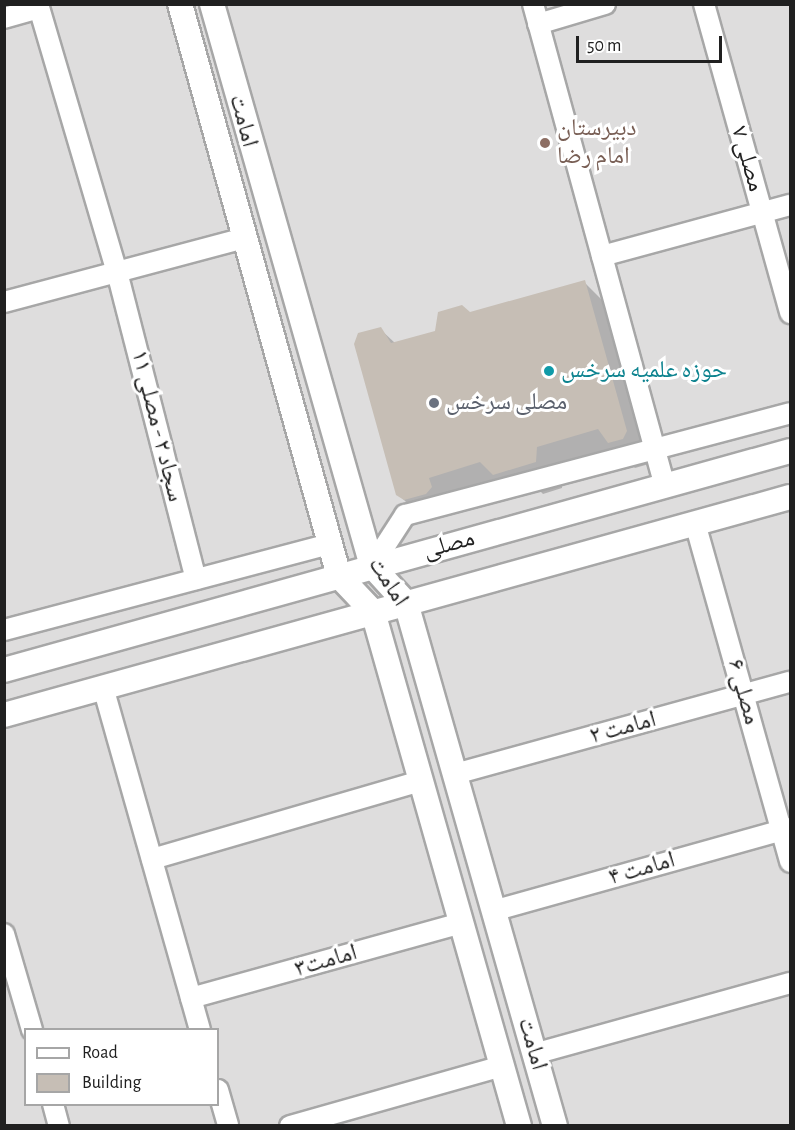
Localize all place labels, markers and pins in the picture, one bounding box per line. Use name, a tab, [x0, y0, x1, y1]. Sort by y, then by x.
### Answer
place label: دبیرستان امام رضا	[557, 115, 636, 171]
marker: دبیرستان امام رضا	[538, 136, 552, 150]
place label: حوزه علمیه سرخس	[561, 357, 727, 385]
marker: حوزه علمیه سرخس	[542, 364, 556, 378]
place label: مصلی سرخس	[446, 389, 567, 417]
marker: مصلی سرخس	[427, 396, 441, 410]

